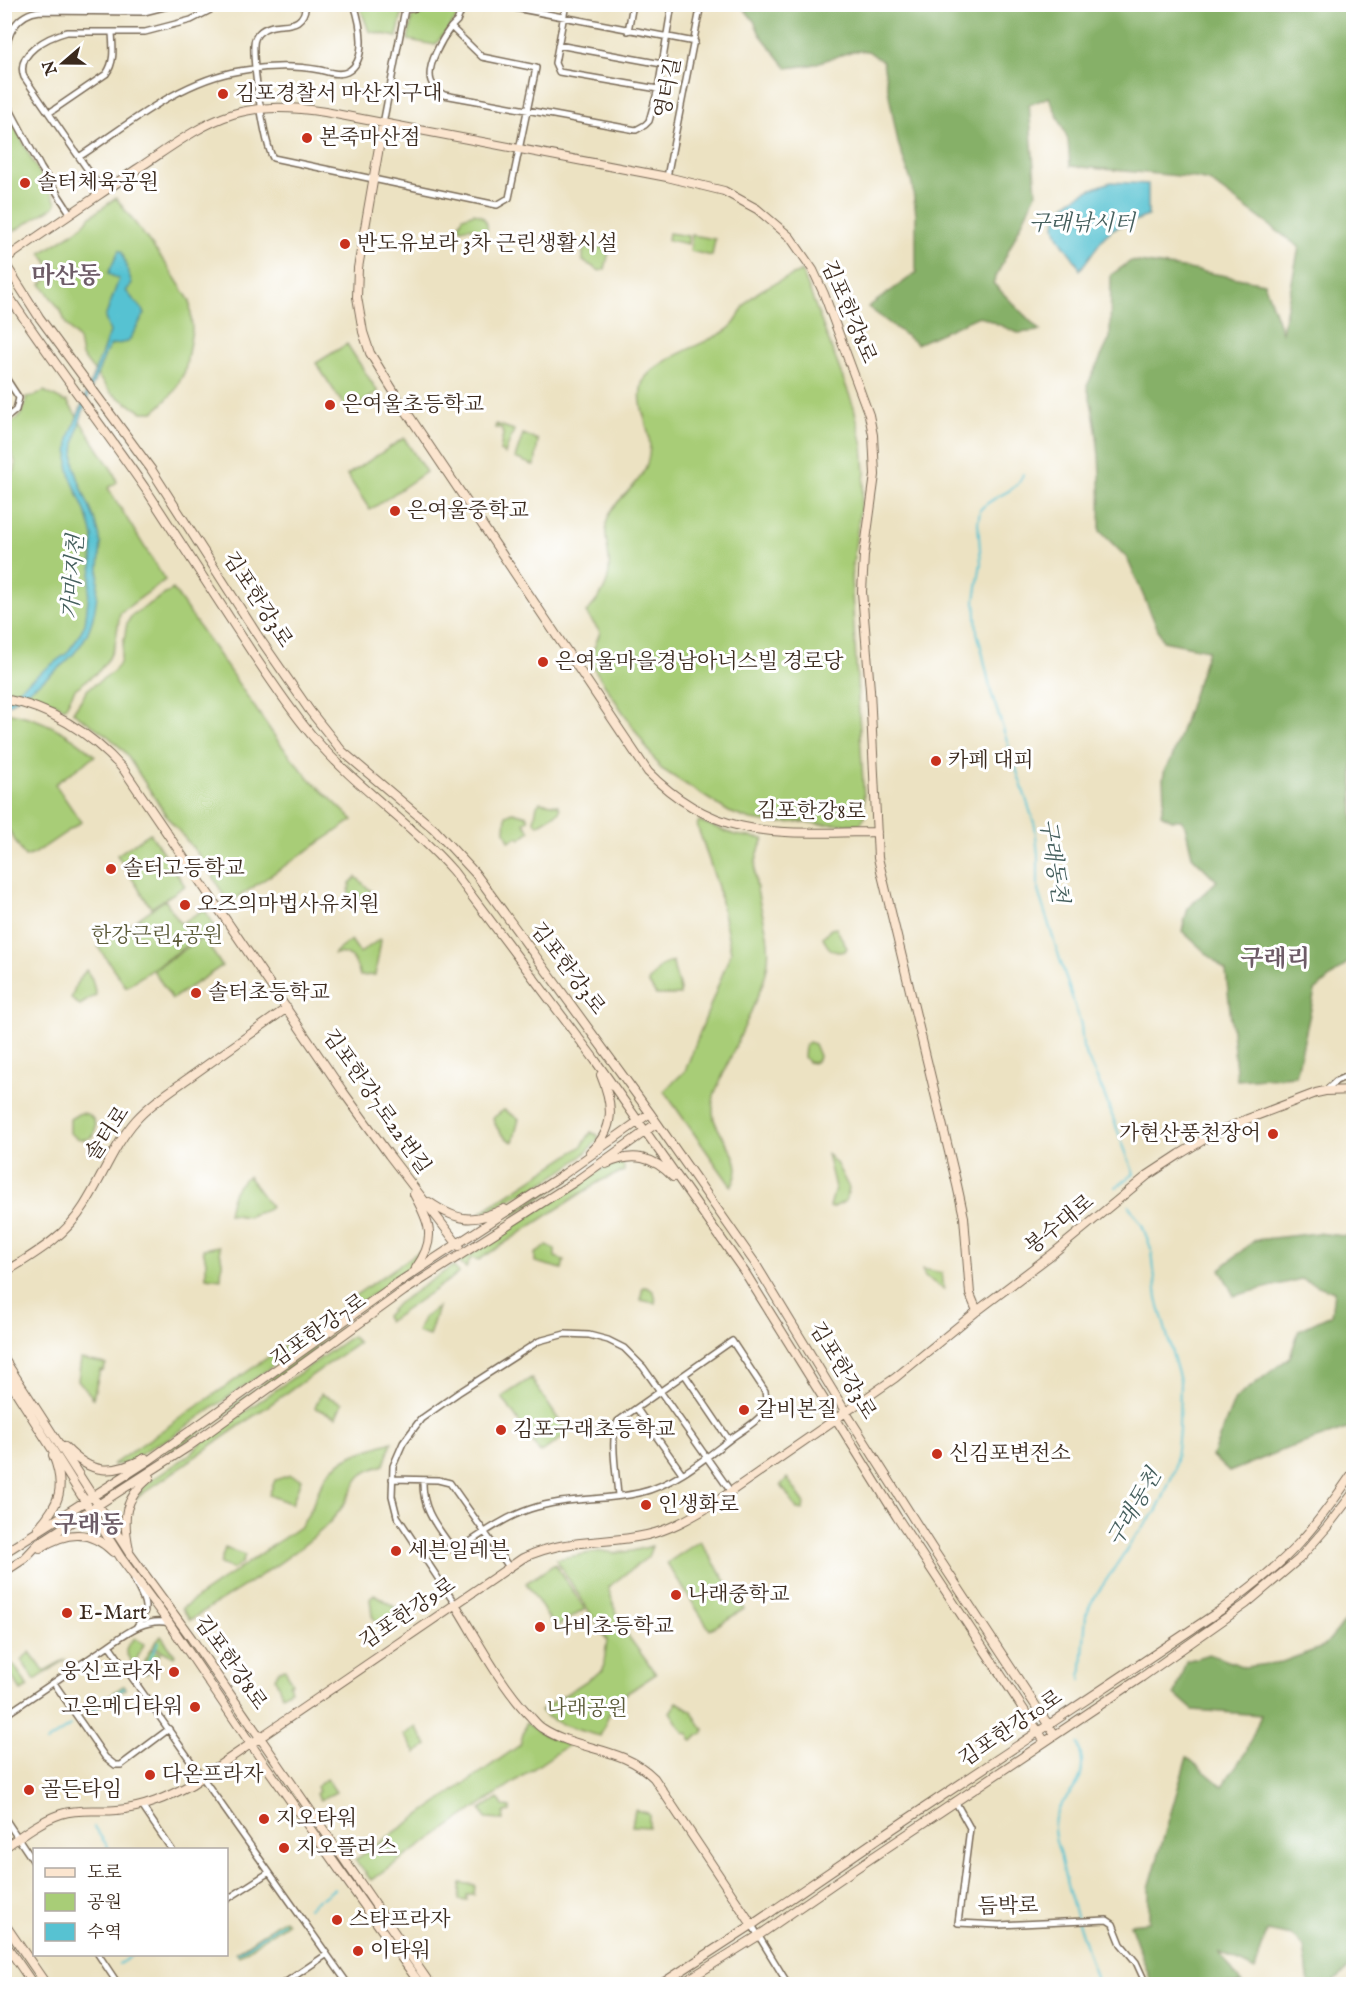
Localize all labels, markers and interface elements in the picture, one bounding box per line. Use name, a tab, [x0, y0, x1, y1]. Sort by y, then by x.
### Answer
north arrow	[33, 33, 93, 93]
street label: 영터길	[650, 56, 688, 120]
text: N	[39, 57, 63, 78]
place label: 김포경찰서 마산지구대	[235, 81, 442, 108]
marker: 김포경찰서 마산지구대	[216, 87, 230, 101]
place label: 본죽마산점	[319, 125, 420, 152]
marker: 본죽마산점	[300, 131, 314, 145]
place label: 솔터체육공원	[37, 170, 159, 197]
marker: 솔터체육공원	[18, 176, 32, 190]
water label: 구래낚시터	[1029, 210, 1137, 238]
place label: 반도유보라 3차 근린생활시설	[357, 231, 617, 258]
marker: 반도유보라 3차 근린생활시설	[338, 237, 352, 251]
street label: 김포한강8로	[814, 256, 882, 368]
district label: 마산동	[31, 261, 101, 292]
place label: 은여울초등학교	[342, 392, 484, 419]
marker: 은여울초등학교	[323, 398, 337, 412]
place label: 은여울중학교	[407, 498, 529, 525]
marker: 은여울중학교	[388, 504, 402, 518]
water label: 가마지천	[57, 532, 91, 620]
street label: 김포한강3로	[216, 547, 298, 653]
place label: 은여울마을경남아너스빌 경로당	[555, 649, 844, 676]
marker: 은여울마을경남아너스빌 경로당	[536, 655, 550, 669]
place label: 카페 대피	[948, 748, 1034, 775]
marker: 카페 대피	[929, 754, 943, 768]
street label: 김포한강8로	[756, 798, 866, 826]
water label: 구래동천	[1033, 817, 1074, 907]
place label: 솔터고등학교	[123, 856, 245, 883]
marker: 솔터고등학교	[104, 862, 118, 876]
place label: 오즈의마법사유치원	[197, 892, 380, 919]
marker: 오즈의마법사유치원	[178, 898, 192, 912]
street label: 김포한강3로	[523, 917, 611, 1021]
park label: 한강근린4공원	[91, 923, 223, 950]
district label: 구래리	[1240, 944, 1310, 975]
place label: 솔터초등학교	[208, 980, 330, 1007]
marker: 솔터초등학교	[189, 986, 203, 1000]
street label: 김포한강7로22번길	[316, 1024, 436, 1180]
street label: 솔터로	[80, 1101, 136, 1167]
place label: 가현산풍천장어	[1119, 1121, 1261, 1148]
marker: 가현산풍천장어	[1266, 1127, 1280, 1141]
street label: 봉수대로	[1020, 1189, 1100, 1261]
street label: 김포한강7로	[266, 1288, 372, 1374]
street label: 김포한강3로	[802, 1317, 882, 1425]
place label: 갈비본질	[756, 1397, 837, 1424]
marker: 갈비본질	[737, 1403, 751, 1417]
place label: 김포구래초등학교	[513, 1417, 675, 1444]
marker: 김포구래초등학교	[494, 1423, 508, 1437]
place label: 신김포변전소	[949, 1441, 1071, 1468]
marker: 신김포변전소	[930, 1447, 944, 1461]
water label: 구래동천	[1102, 1463, 1169, 1552]
place label: 인생화로	[658, 1492, 739, 1519]
marker: 인생화로	[639, 1498, 653, 1512]
district label: 구래동	[54, 1510, 124, 1541]
place label: 세븐일레븐	[408, 1538, 509, 1565]
marker: 세븐일레븐	[389, 1544, 403, 1558]
street label: 김포한강9로	[355, 1572, 461, 1656]
place label: 나래중학교	[688, 1582, 789, 1609]
marker: 나래중학교	[669, 1588, 683, 1602]
place label: E-Mart	[79, 1600, 147, 1627]
marker: E-Mart	[60, 1606, 74, 1620]
street label: 김포한강8로	[187, 1610, 273, 1716]
place label: 나비초등학교	[552, 1614, 674, 1641]
marker: 나비초등학교	[533, 1620, 547, 1634]
place label: 웅신프라자	[61, 1659, 163, 1686]
marker: 웅신프라자	[167, 1665, 181, 1679]
street label: 김포한강10로	[954, 1684, 1068, 1774]
place label: 고은메디타워	[61, 1694, 183, 1721]
park label: 나래공원	[546, 1696, 628, 1723]
marker: 고은메디타워	[188, 1700, 202, 1714]
place label: 다온프라자	[162, 1762, 264, 1789]
marker: 다온프라자	[143, 1768, 157, 1782]
place label: 골든타임	[41, 1777, 122, 1804]
marker: 골든타임	[22, 1783, 36, 1797]
place label: 지오타워	[276, 1806, 357, 1833]
marker: 지오타워	[257, 1812, 271, 1826]
place label: 지오플러스	[296, 1835, 397, 1862]
marker: 지오플러스	[277, 1841, 291, 1855]
legend	[33, 1848, 228, 1956]
text: 도로	[87, 1862, 122, 1885]
text: 공원	[87, 1892, 122, 1915]
street label: 듬박로	[977, 1893, 1039, 1921]
place label: 스타프라자	[349, 1907, 451, 1934]
marker: 스타프라자	[330, 1913, 344, 1927]
text: 수역	[87, 1922, 122, 1945]
place label: 이타워	[370, 1938, 431, 1965]
marker: 이타워	[351, 1944, 365, 1958]

